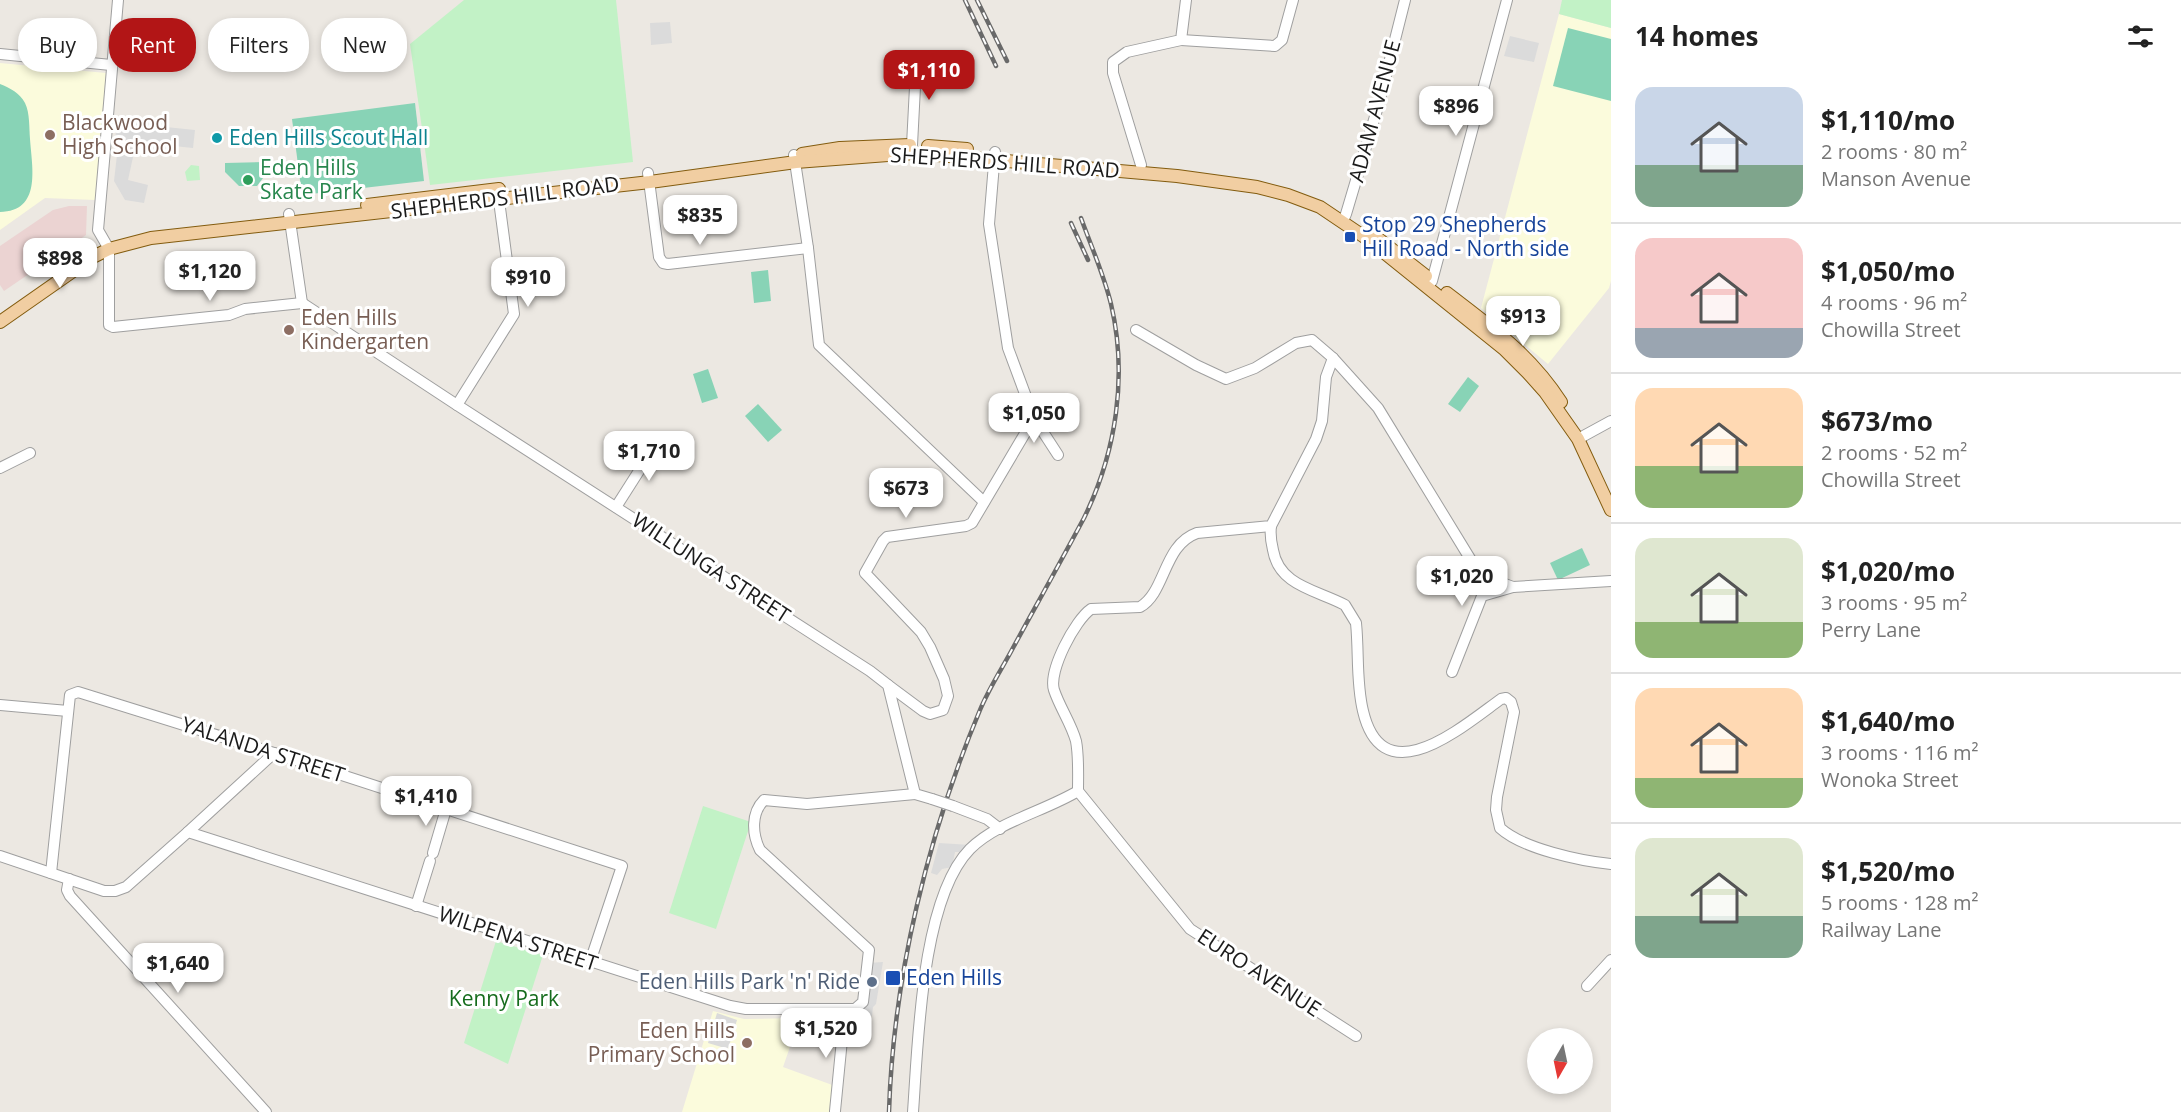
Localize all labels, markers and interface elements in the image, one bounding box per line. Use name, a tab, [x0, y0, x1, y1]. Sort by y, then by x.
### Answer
chip: Buy	[18, 18, 97, 72]
chip: Rent	[109, 18, 196, 72]
chip: Filters	[208, 18, 309, 72]
chip: New	[321, 18, 407, 72]
text: 14 homes	[1635, 18, 1759, 54]
icon: filters	[2124, 20, 2157, 53]
street label: ADAM AVENUE	[1342, 36, 1407, 185]
pin: $1,110	[880, 50, 978, 101]
text: $1,110	[898, 56, 960, 83]
pin: $896	[1420, 86, 1492, 137]
text: $896	[1433, 92, 1479, 119]
text: $1,110/mo	[1821, 102, 1955, 138]
place label: Blackwood High School	[62, 108, 178, 160]
icon: home	[1683, 111, 1755, 183]
place label: Eden Hills Scout Hall	[229, 123, 428, 151]
marker: Blackwood High School	[43, 128, 57, 142]
marker: Eden Hills Scout Hall	[210, 131, 224, 145]
text: 2 rooms · 80 m²	[1821, 138, 1967, 165]
street label: SHEPHERDS HILL ROAD	[889, 140, 1121, 184]
place label: Eden Hills Skate Park	[260, 153, 363, 205]
text: Manson Avenue	[1821, 165, 1971, 192]
street label: SHEPHERDS HILL ROAD	[389, 169, 621, 225]
marker: Eden Hills Skate Park	[241, 173, 255, 187]
pin: $835	[664, 195, 736, 246]
text: $835	[677, 201, 723, 228]
place label: Stop 29 Shepherds Hill Road - North side	[1362, 210, 1569, 262]
marker: Stop 29 Shepherds Hill Road - North side	[1343, 230, 1357, 244]
pin: $898	[24, 238, 96, 289]
text: $898	[37, 244, 83, 271]
pin: $1,120	[161, 251, 259, 302]
text: $1,050/mo	[1821, 253, 1955, 289]
text: $1,120	[179, 257, 241, 284]
pin: $910	[492, 257, 564, 308]
icon: home	[1683, 262, 1755, 334]
text: $910	[505, 263, 551, 290]
text: 4 rooms · 96 m²	[1821, 289, 1967, 316]
pin: $913	[1487, 296, 1559, 347]
text: $913	[1500, 302, 1546, 329]
place label: Eden Hills Kindergarten	[301, 303, 429, 355]
text: Chowilla Street	[1821, 316, 1961, 343]
marker: Eden Hills Kindergarten	[282, 323, 296, 337]
pin: $1,050	[985, 393, 1083, 444]
text: $1,050	[1003, 399, 1065, 426]
text: $673/mo	[1821, 403, 1933, 439]
icon: home	[1683, 412, 1755, 484]
pin: $1,710	[600, 431, 698, 482]
text: $1,710	[618, 437, 680, 464]
text: 2 rooms · 52 m²	[1821, 439, 1967, 466]
text: Chowilla Street	[1821, 466, 1961, 493]
pin: $673	[870, 468, 942, 519]
text: $673	[883, 474, 929, 501]
street label: WILLUNGA STREET	[627, 506, 796, 629]
text: $1,020/mo	[1821, 553, 1955, 589]
pin: $1,020	[1413, 556, 1511, 607]
text: $1,020	[1431, 562, 1493, 589]
icon: home	[1683, 562, 1755, 634]
text: 3 rooms · 95 m²	[1821, 589, 1967, 616]
text: Perry Lane	[1821, 616, 1921, 643]
text: $1,640/mo	[1821, 703, 1955, 739]
street label: YALANDA STREET	[178, 709, 349, 789]
icon: home	[1683, 712, 1755, 784]
text: 3 rooms · 116 m²	[1821, 739, 1979, 766]
text: Wonoka Street	[1821, 766, 1958, 793]
pin: $1,410	[377, 776, 475, 827]
text: $1,410	[395, 782, 457, 809]
text: $1,520/mo	[1821, 853, 1955, 889]
icon: home	[1683, 862, 1755, 934]
text: 5 rooms · 128 m²	[1821, 889, 1979, 916]
street label: WILPENA STREET	[435, 899, 602, 977]
text: Railway Lane	[1821, 916, 1941, 943]
street label: EURO AVENUE	[1192, 922, 1327, 1023]
pin: $1,640	[129, 943, 227, 994]
text: $1,640	[147, 949, 209, 976]
place label: Eden Hills	[906, 963, 1002, 991]
place label: Eden Hills Park 'n' Ride	[639, 967, 860, 995]
marker: Eden Hills	[884, 969, 902, 987]
marker: Eden Hills Park 'n' Ride	[865, 975, 879, 989]
park label: Kenny Park	[449, 984, 559, 1012]
pin: $1,520	[777, 1008, 875, 1059]
text: $1,520	[795, 1014, 857, 1041]
place label: Eden Hills Primary School	[588, 1016, 735, 1068]
north arrow	[1527, 1028, 1593, 1094]
map controls	[1527, 1028, 1593, 1094]
marker: Eden Hills Primary School	[740, 1036, 754, 1050]

